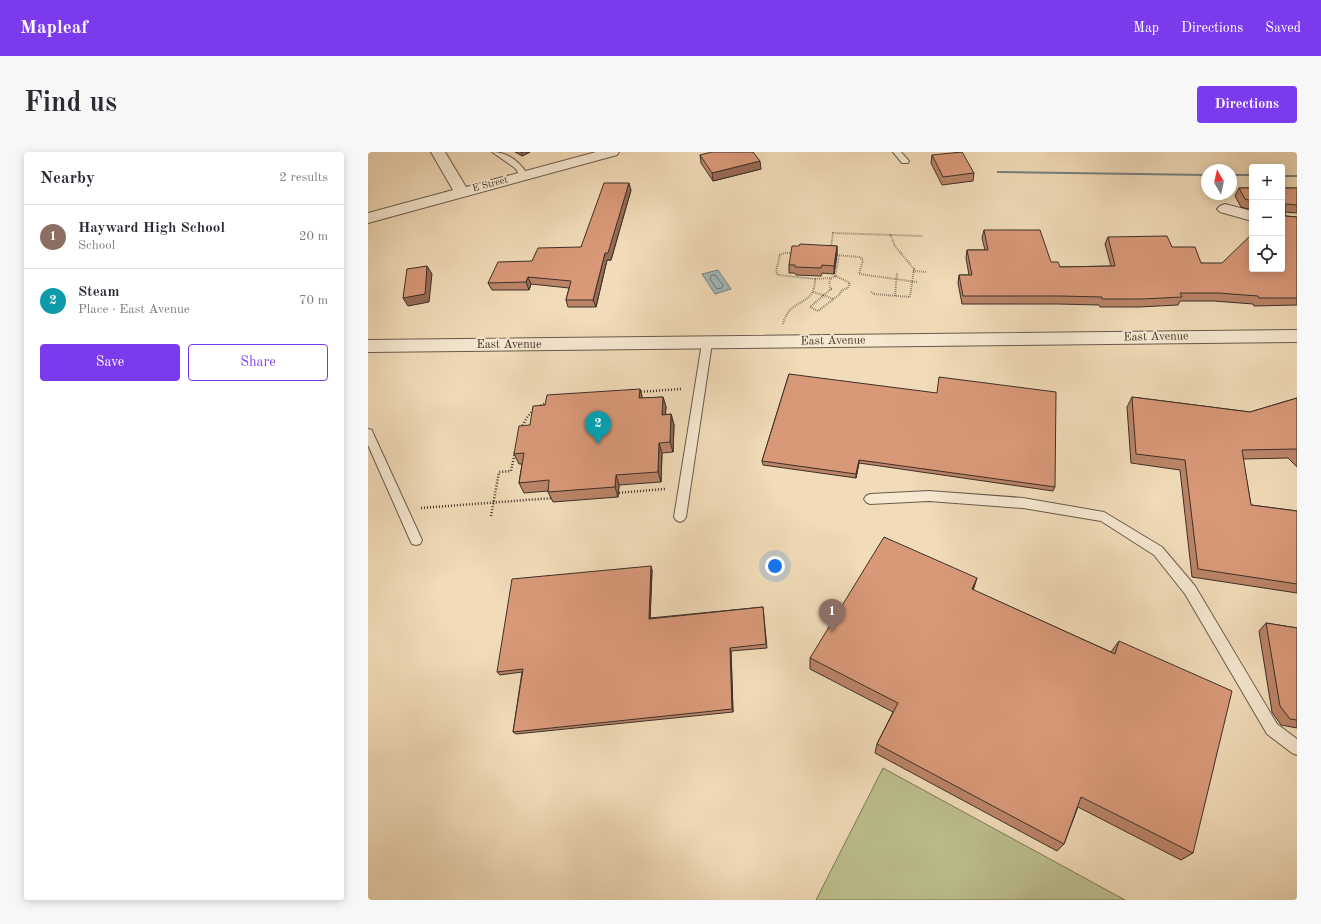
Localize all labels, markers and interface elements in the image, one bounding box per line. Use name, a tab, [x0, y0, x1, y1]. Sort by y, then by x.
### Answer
text: Mapleaf	[20, 19, 88, 38]
text: Map	[1133, 21, 1159, 35]
text: Directions	[1181, 21, 1243, 35]
text: Saved	[1265, 21, 1301, 35]
button: Directions	[1197, 86, 1297, 123]
text: Find us	[24, 90, 117, 118]
north arrow	[1201, 164, 1237, 200]
map controls	[1249, 164, 1285, 272]
button: +	[1249, 164, 1285, 200]
text: Nearby	[40, 170, 95, 187]
text: 2 results	[279, 171, 328, 184]
street label: E Street	[471, 174, 509, 194]
button: −	[1249, 200, 1285, 236]
text: Hayward High School	[78, 221, 225, 236]
text: 1	[49, 230, 57, 243]
text: 20 m	[299, 230, 328, 243]
button: locate	[1249, 236, 1285, 272]
text: School	[78, 239, 115, 252]
text: Steam	[78, 285, 119, 300]
text: 2	[49, 294, 57, 307]
text: 70 m	[299, 294, 328, 307]
text: Place · East Avenue	[78, 303, 190, 316]
street label: East Avenue	[1123, 330, 1189, 344]
street label: East Avenue	[800, 334, 866, 348]
street label: East Avenue	[476, 339, 542, 351]
button: Save	[40, 344, 180, 381]
button: Share	[188, 344, 328, 381]
pin: 2	[585, 411, 611, 444]
your location	[765, 556, 785, 576]
pin: 1	[819, 599, 845, 632]

